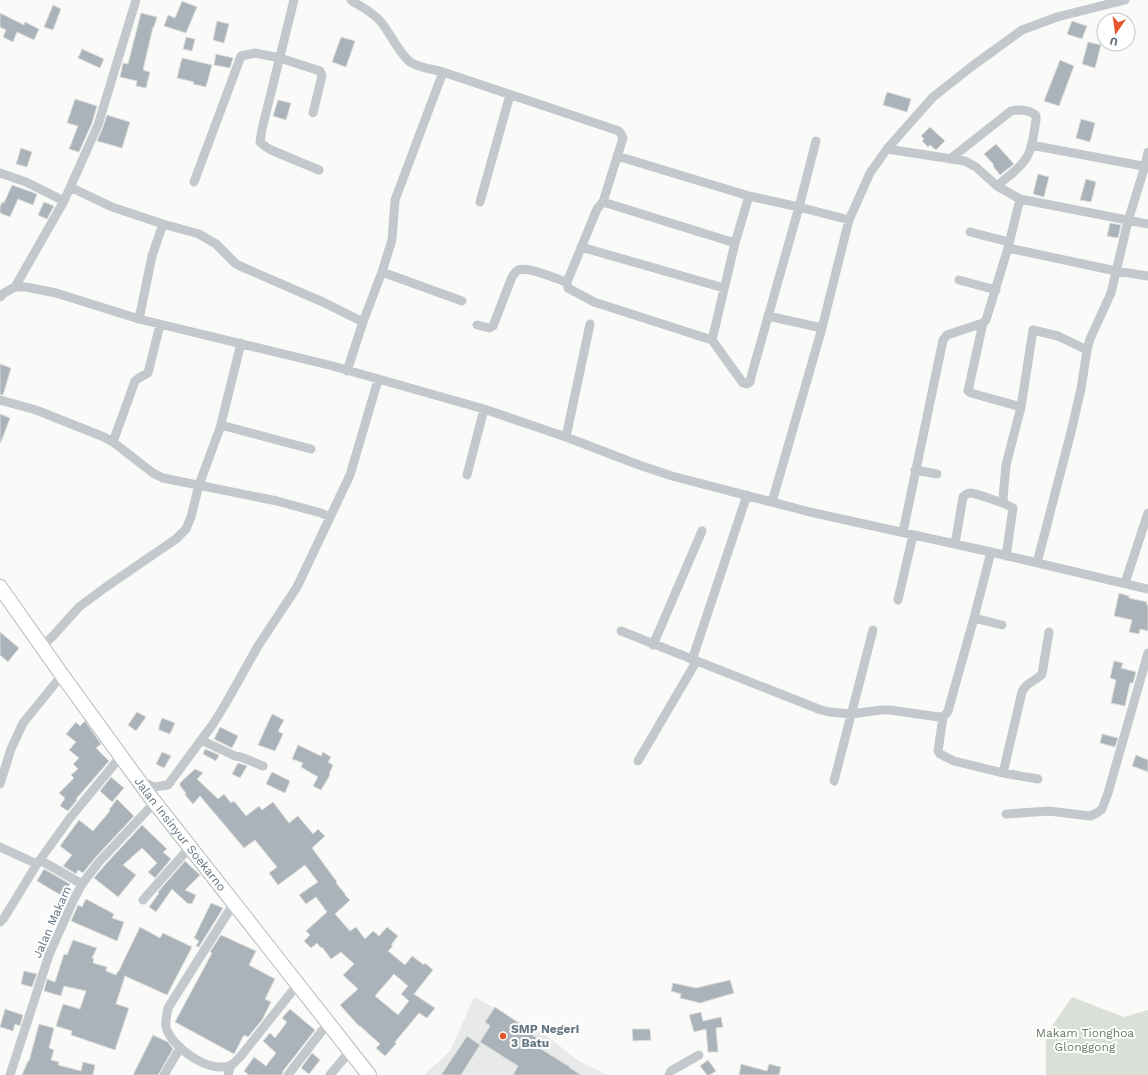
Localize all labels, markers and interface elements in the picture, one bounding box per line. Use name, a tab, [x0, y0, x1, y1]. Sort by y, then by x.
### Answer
north arrow	[1096, 12, 1136, 52]
text: U	[1108, 34, 1119, 48]
street label: Jalan Insinyur Soekarno	[132, 775, 229, 894]
street label: Jalan Makam	[30, 884, 74, 960]
place label: SMP Negeri 3 Batu	[511, 1022, 579, 1050]
park label: Makam Tionghoa Glonggong	[1036, 1026, 1134, 1054]
marker: SMP Negeri 3 Batu	[498, 1031, 508, 1041]

